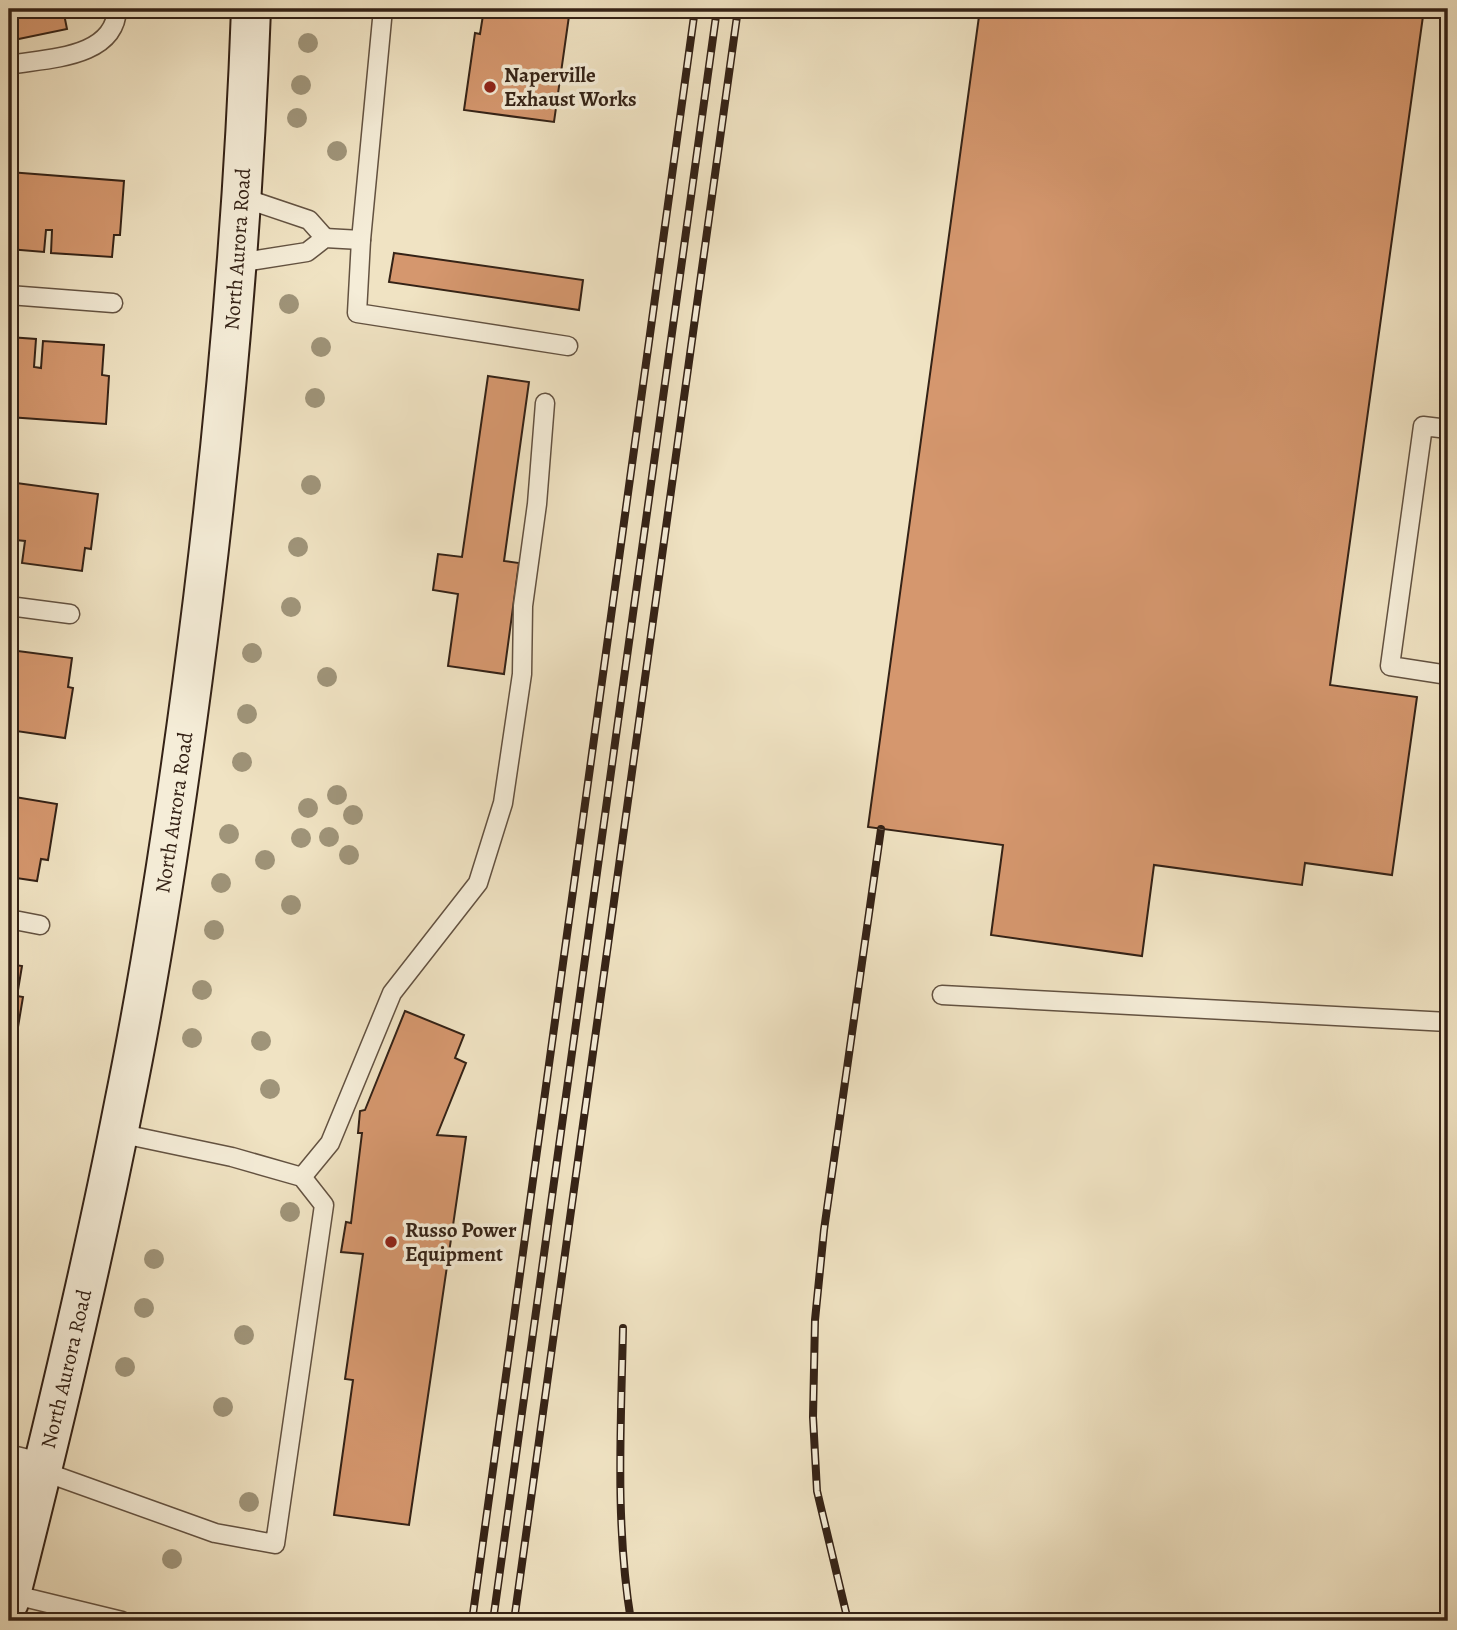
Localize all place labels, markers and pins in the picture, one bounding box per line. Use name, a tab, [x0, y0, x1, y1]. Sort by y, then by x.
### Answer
place label: Naperville Exhaust Works	[504, 61, 637, 113]
marker: Naperville Exhaust Works	[482, 79, 498, 95]
place label: Russo Power Equipment	[405, 1216, 517, 1268]
marker: Russo Power Equipment	[383, 1234, 399, 1250]

